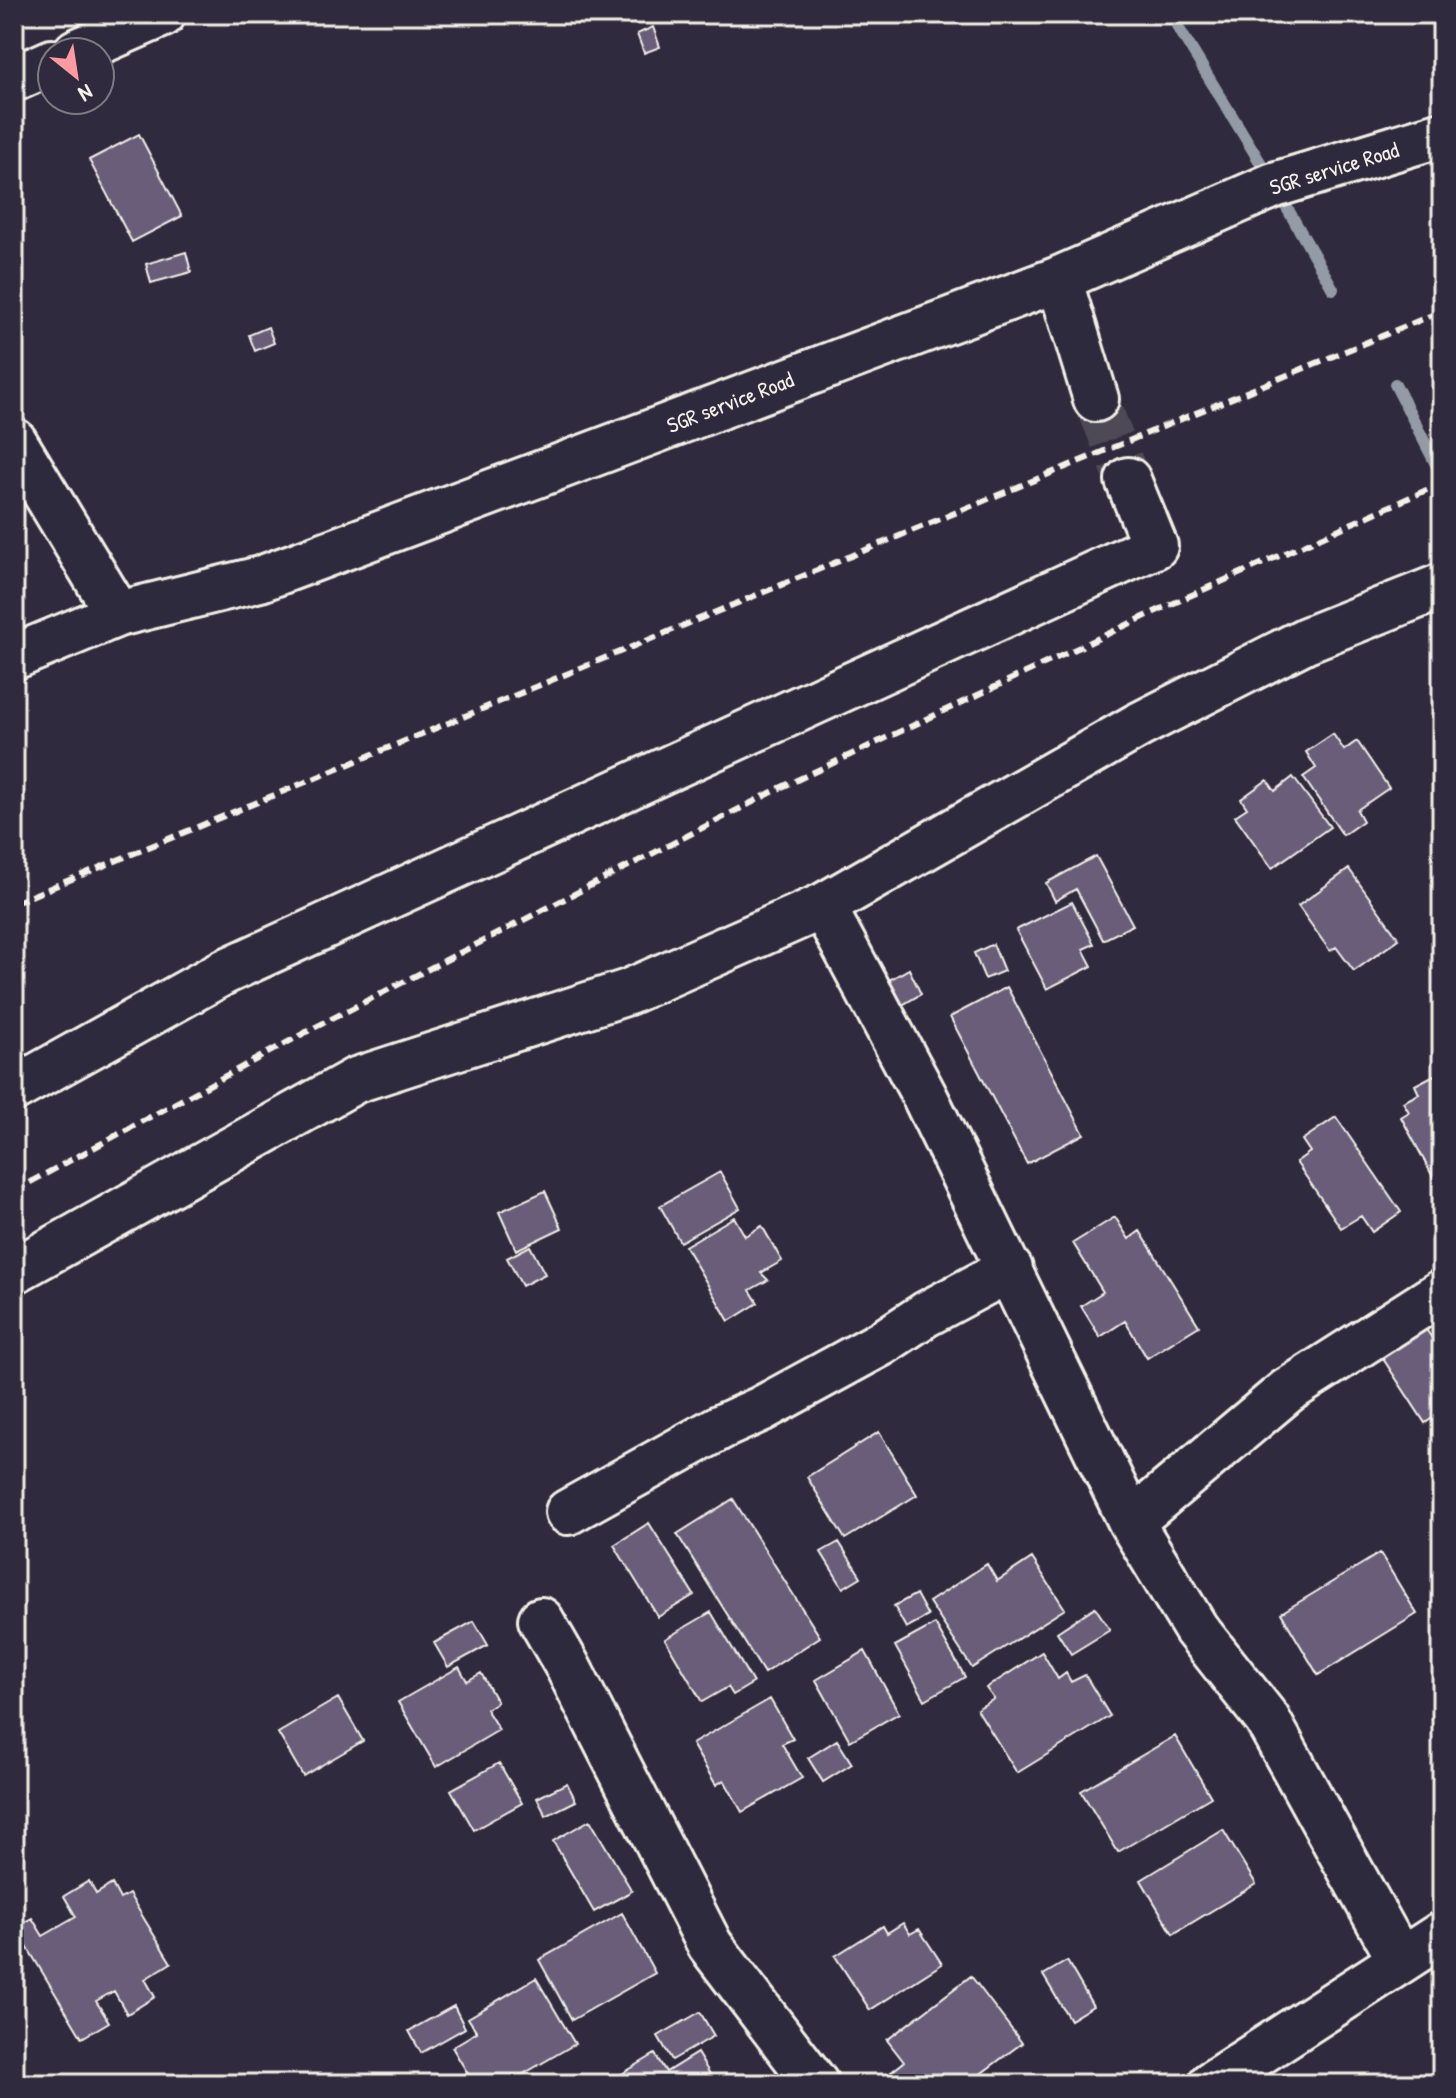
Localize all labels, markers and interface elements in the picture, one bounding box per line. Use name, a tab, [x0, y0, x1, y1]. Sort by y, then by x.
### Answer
north arrow	[36, 36, 116, 116]
text: N	[73, 77, 99, 109]
street label: SGR service Road	[1266, 134, 1403, 202]
street label: SGR service Road	[662, 364, 798, 440]

